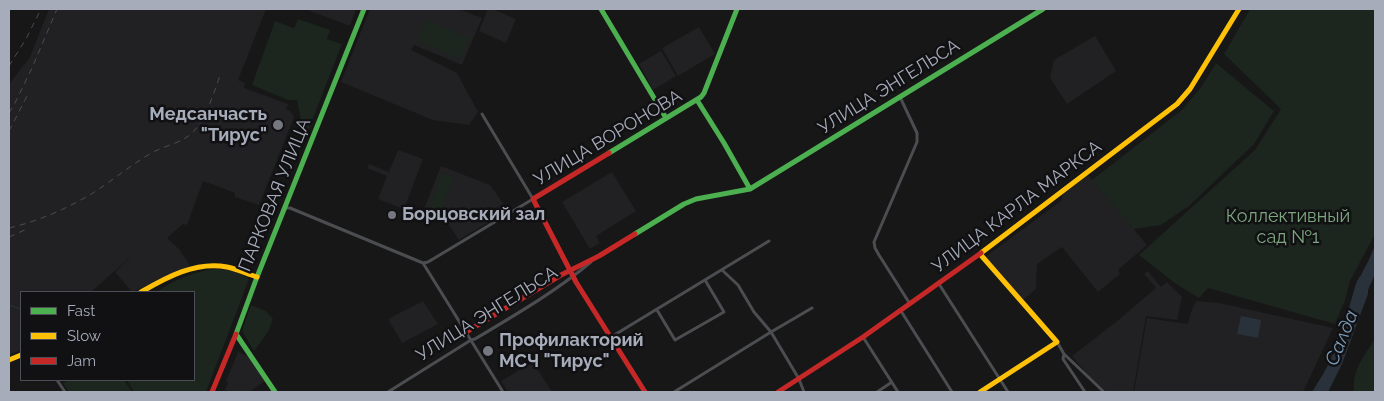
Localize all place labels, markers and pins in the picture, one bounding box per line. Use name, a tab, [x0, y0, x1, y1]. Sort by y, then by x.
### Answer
place label: Медсанчасть "Тирус"	[149, 104, 267, 146]
marker: Медсанчасть "Тирус"	[271, 118, 285, 132]
place label: Борцовский зал	[402, 204, 545, 226]
marker: Борцовский зал	[386, 209, 398, 221]
place label: Профилакторий МСЧ "Тирус"	[499, 330, 643, 372]
marker: Профилакторий МСЧ "Тирус"	[481, 344, 495, 358]

